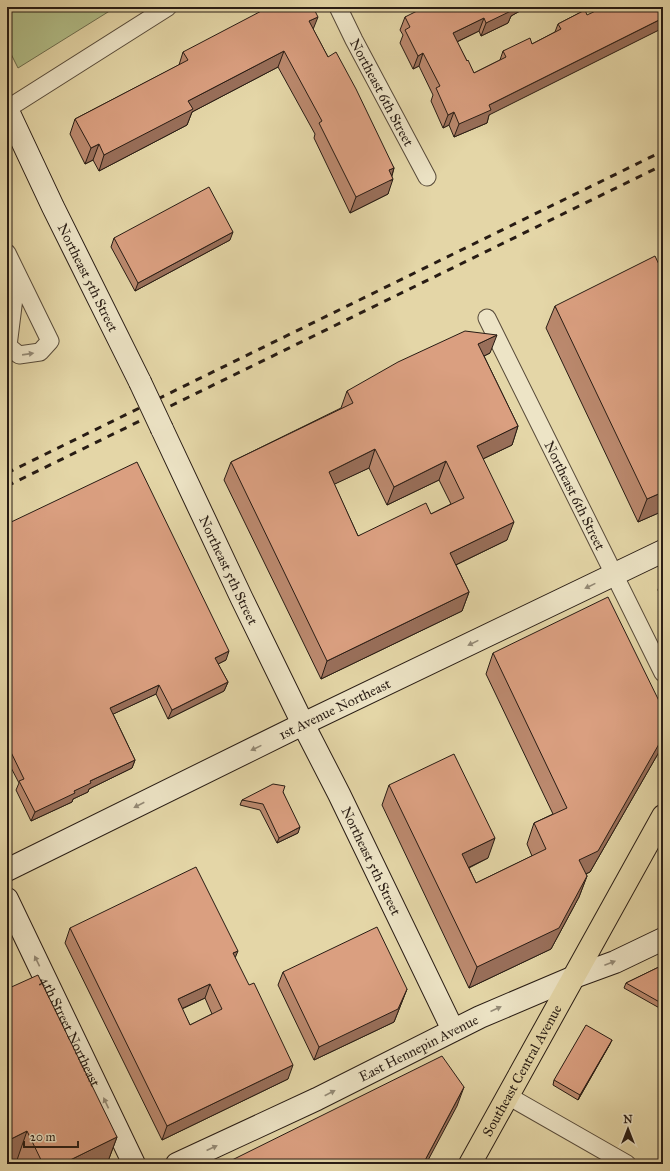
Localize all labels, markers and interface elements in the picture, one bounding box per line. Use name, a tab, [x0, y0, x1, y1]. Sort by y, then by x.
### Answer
street label: Northeast 6th Street	[346, 36, 417, 149]
street label: Northeast 5th Street	[54, 221, 122, 334]
one-way arrow	[22, 351, 34, 357]
street label: Northeast 6th Street	[541, 438, 609, 553]
street label: Northeast 5th Street	[195, 513, 262, 627]
one-way arrow	[585, 583, 596, 589]
one-way arrow	[467, 640, 479, 646]
street label: 1st Avenue Northeast	[276, 675, 393, 743]
one-way arrow	[250, 745, 261, 751]
one-way arrow	[133, 802, 145, 808]
street label: Northeast 5th Street	[338, 804, 405, 918]
one-way arrow	[34, 955, 40, 967]
one-way arrow	[605, 960, 617, 966]
street label: 4th Street Northeast	[37, 974, 104, 1089]
street label: Southeast Central Avenue	[479, 1001, 565, 1139]
one-way arrow	[491, 1006, 503, 1012]
street label: East Hennepin Avenue	[356, 1011, 481, 1085]
one-way arrow	[324, 1089, 336, 1096]
one-way arrow	[103, 1098, 109, 1109]
north arrow	[608, 1109, 648, 1149]
text: N	[623, 1113, 633, 1126]
scale bar	[24, 1123, 78, 1149]
text: 20 m	[30, 1130, 56, 1144]
one-way arrow	[207, 1145, 218, 1151]

